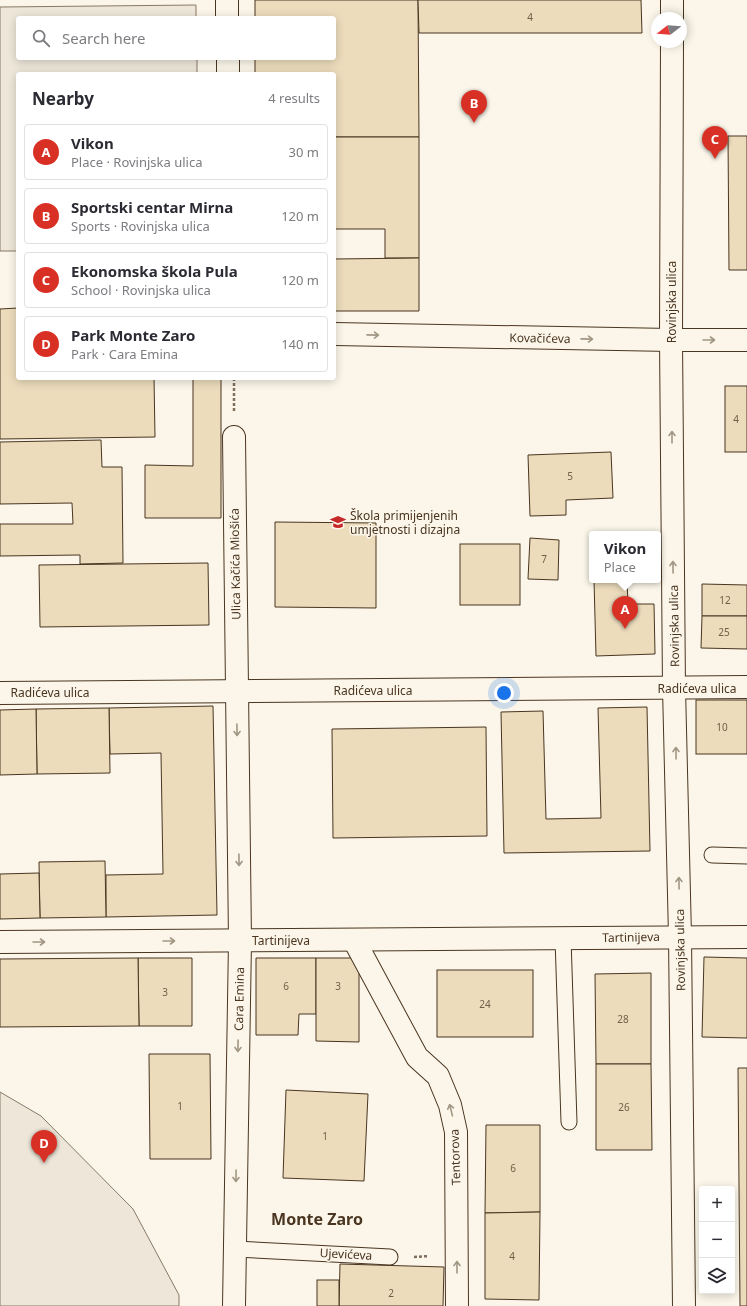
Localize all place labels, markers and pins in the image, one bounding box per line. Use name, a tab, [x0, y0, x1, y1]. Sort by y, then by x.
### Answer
pin: B	[461, 90, 487, 123]
pin: C	[702, 126, 728, 159]
place label: Škola primijenjenih umjetnosti i dizajna	[350, 507, 460, 538]
school or university icon: Škola primijenjenih umjetnosti i dizajna	[329, 513, 347, 531]
pin: A	[612, 596, 638, 629]
pin: D	[31, 1130, 57, 1163]

